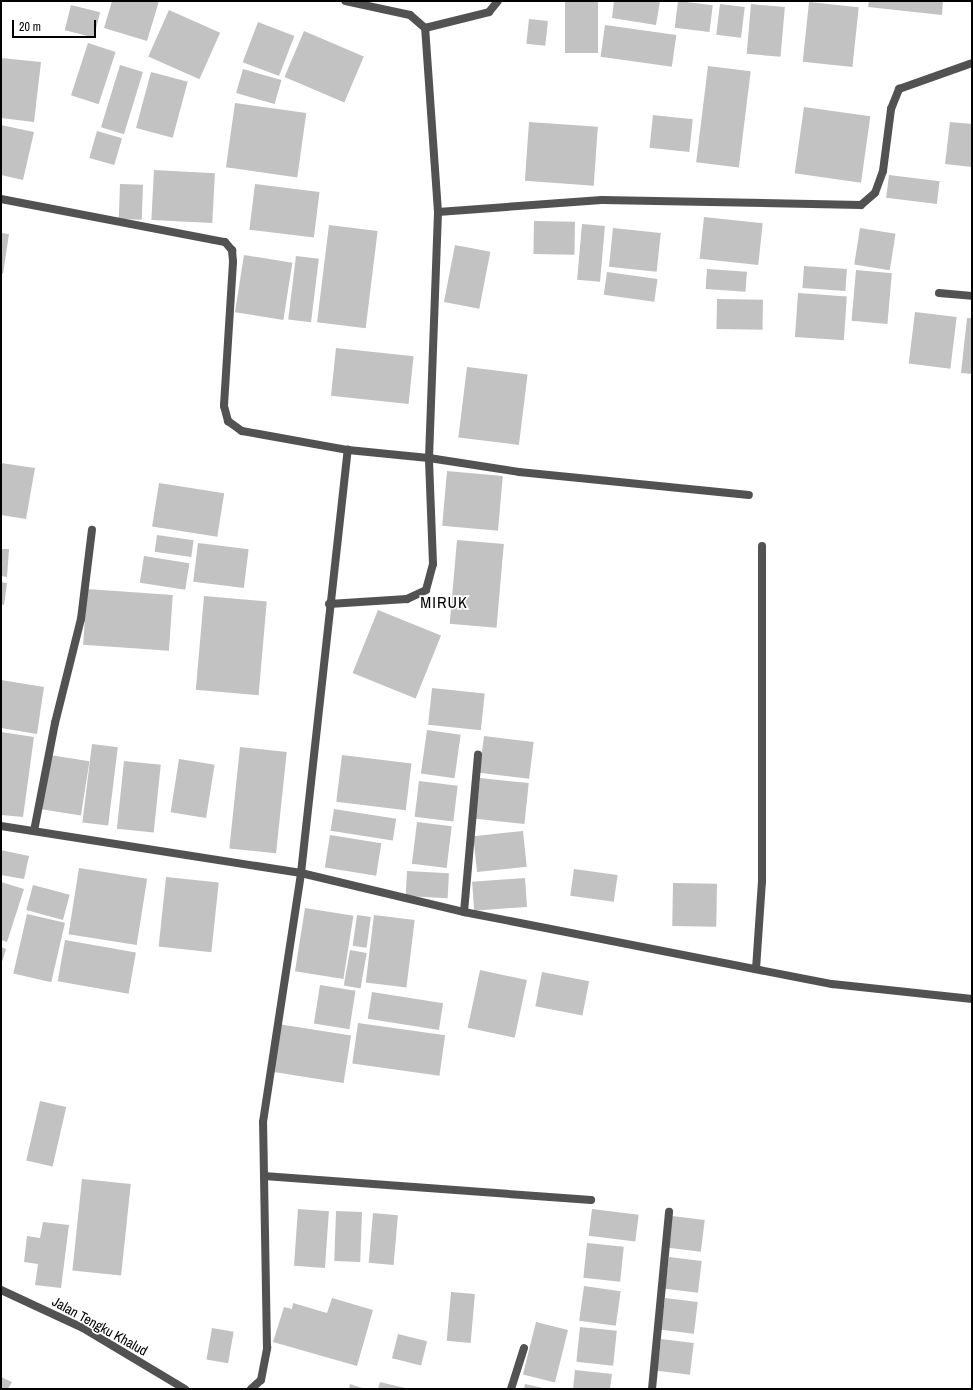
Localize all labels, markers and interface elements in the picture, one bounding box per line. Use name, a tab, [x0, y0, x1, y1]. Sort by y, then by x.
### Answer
scale bar	[14, 12, 98, 38]
text: 20 m	[19, 19, 41, 35]
district label: MIRUK	[420, 592, 468, 612]
street label: Jalan Tengku Khalud	[49, 1293, 151, 1359]

